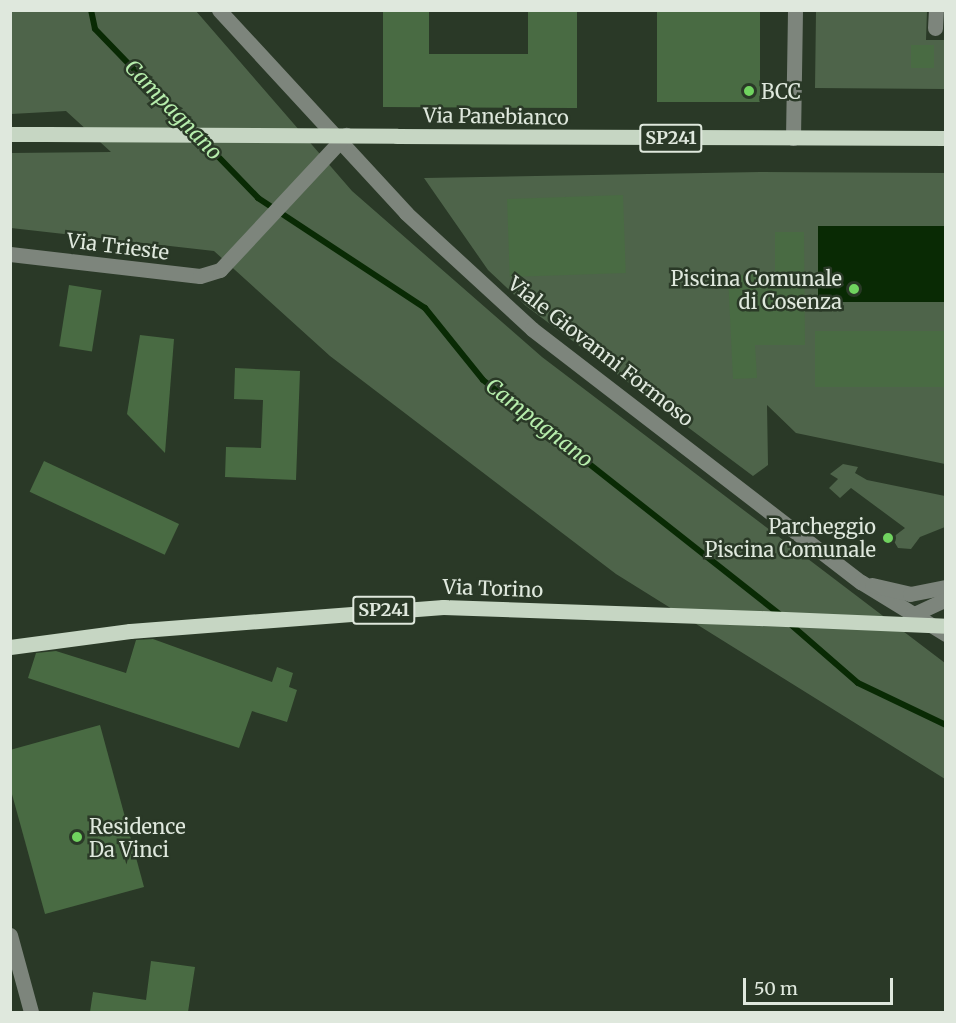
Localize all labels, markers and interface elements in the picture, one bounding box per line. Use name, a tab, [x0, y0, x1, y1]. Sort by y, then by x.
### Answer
water label: Campagnano	[119, 55, 227, 165]
place label: BCC	[761, 79, 801, 103]
marker: BCC	[742, 84, 756, 98]
street label: Via Panebianco	[423, 103, 569, 129]
road number: SP241	[638, 123, 704, 153]
street label: Via Trieste	[66, 228, 170, 264]
place label: Piscina Comunale di Cosenza	[671, 266, 842, 313]
street label: Viale Giovanni Formoso	[503, 271, 699, 431]
marker: Piscina Comunale di Cosenza	[847, 282, 861, 296]
water label: Campagnano	[480, 373, 598, 473]
place label: Parcheggio Piscina Comunale	[705, 514, 876, 561]
marker: Parcheggio Piscina Comunale	[881, 531, 895, 545]
street label: Via Torino	[442, 574, 544, 602]
road number: SP241	[351, 595, 417, 625]
place label: Residence Da Vinci	[89, 814, 186, 861]
marker: Residence Da Vinci	[70, 830, 84, 844]
scale bar	[746, 966, 896, 1004]
text: 50 m	[754, 977, 798, 1000]

